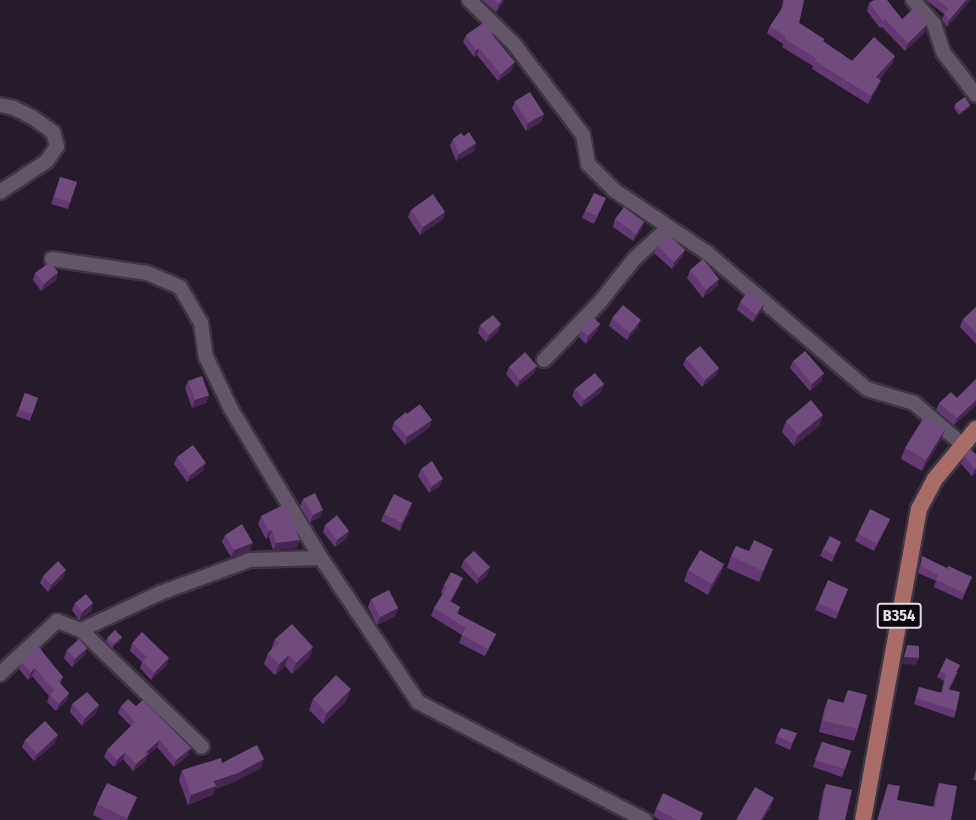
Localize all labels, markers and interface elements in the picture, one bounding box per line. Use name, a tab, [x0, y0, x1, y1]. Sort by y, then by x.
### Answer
road number: B354	[876, 603, 922, 629]

